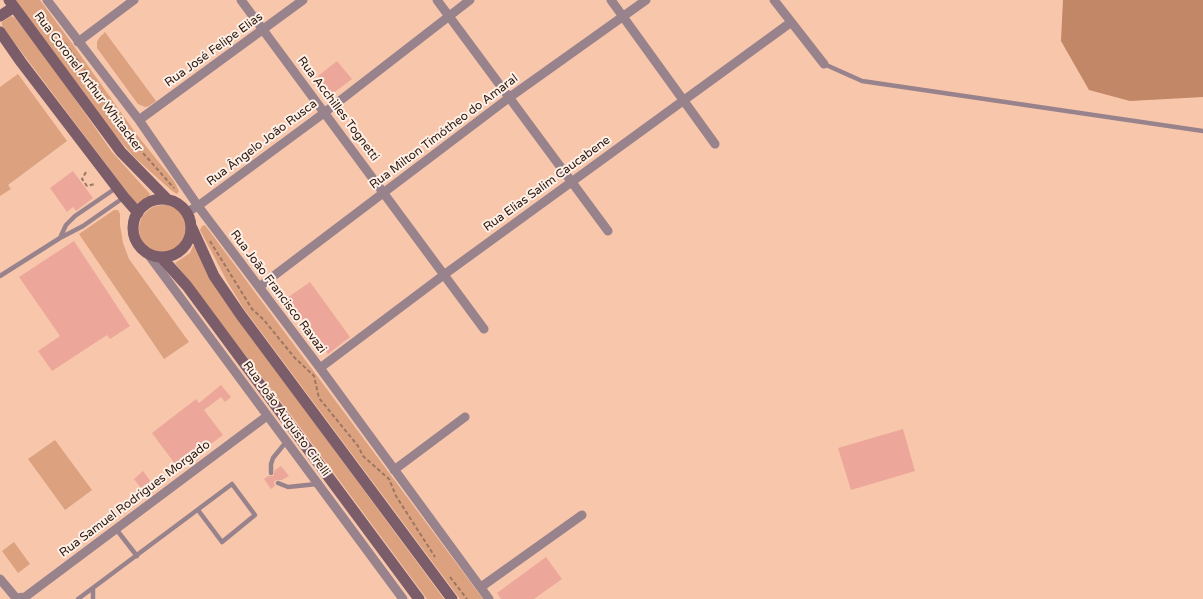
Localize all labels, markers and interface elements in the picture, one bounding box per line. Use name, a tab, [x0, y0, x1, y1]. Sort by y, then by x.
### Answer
street label: Rua Coronel Arthur Whitacker	[31, 9, 145, 155]
street label: Rua José Felipe Elias	[162, 10, 266, 90]
street label: Rua Acchilles Tognetti	[294, 54, 382, 164]
street label: Rua Milton Timótheo do Amaral	[367, 72, 521, 192]
street label: Rua Ângelo João Rusca	[204, 97, 320, 189]
street label: Rua Elias Salim Caucabene	[481, 133, 613, 235]
street label: Rua João Francisco Ravazi	[227, 228, 329, 356]
street label: Rua João Augusto Cirelli	[239, 359, 333, 479]
street label: Rua Samuel Rodrigues Morgado	[57, 438, 213, 560]

